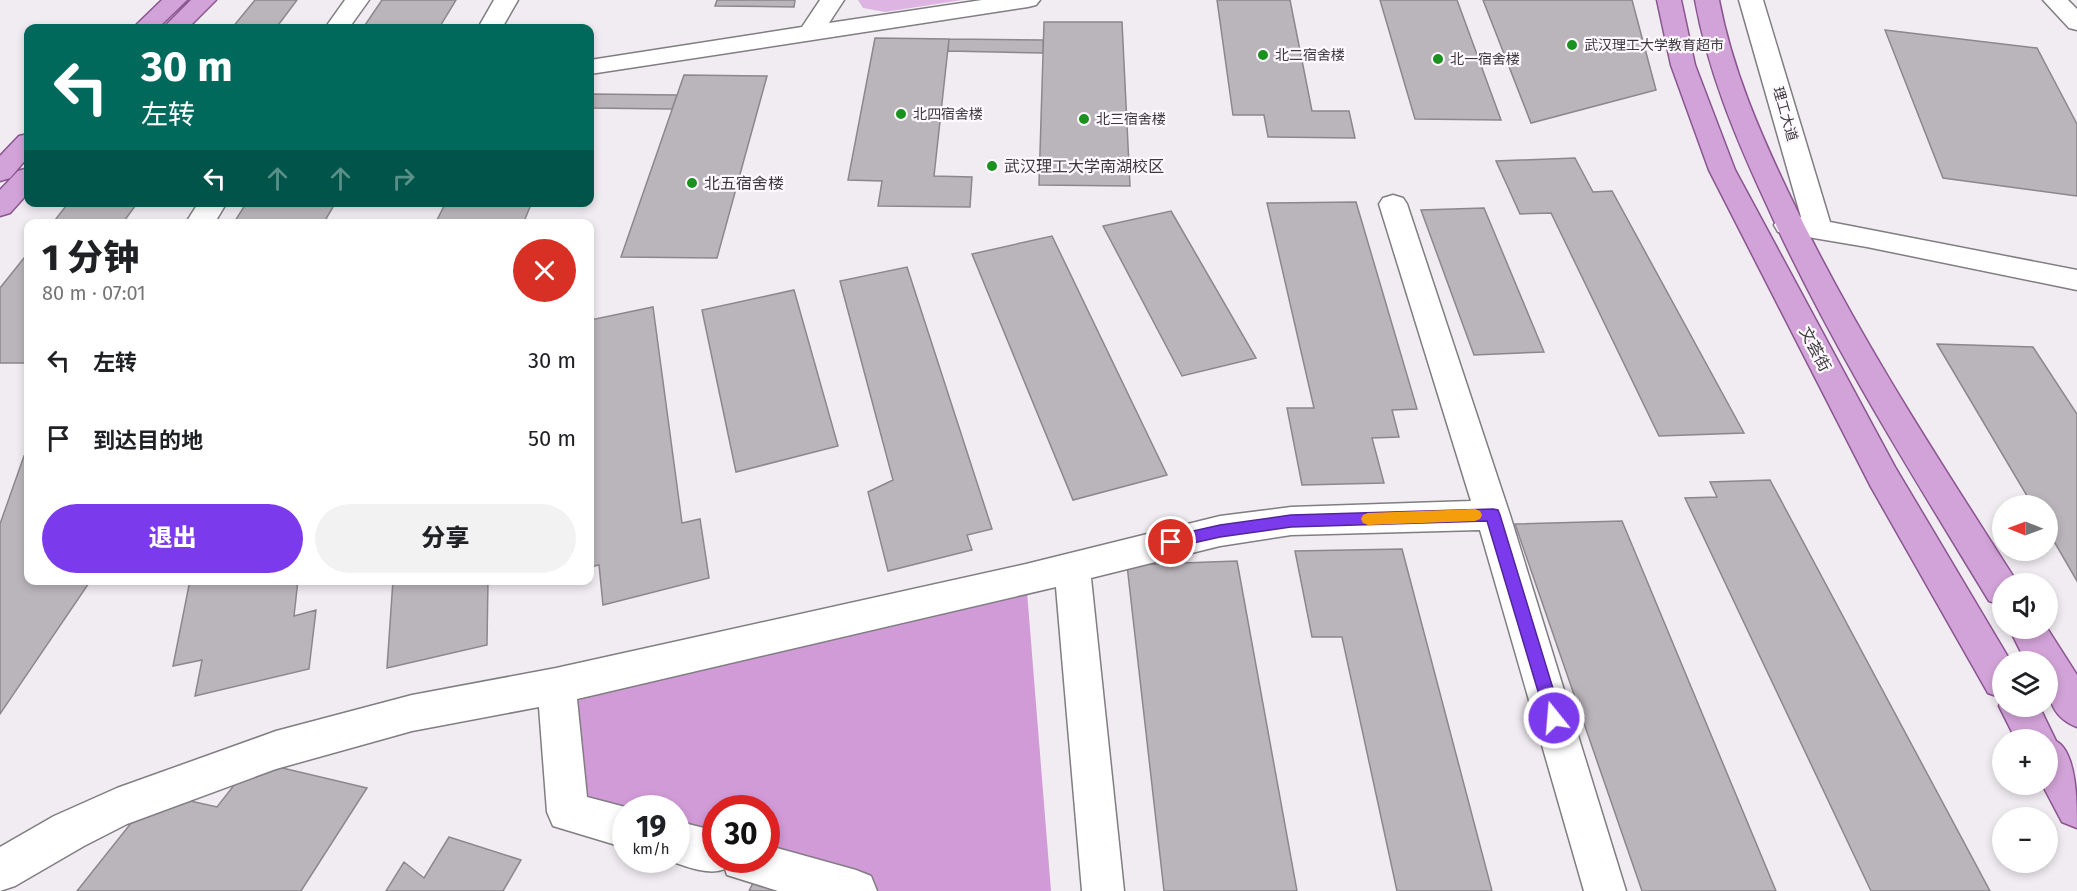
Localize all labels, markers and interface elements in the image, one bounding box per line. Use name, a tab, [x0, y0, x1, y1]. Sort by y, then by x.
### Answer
place label: 武汉理工大学教育超市	[1584, 37, 1724, 54]
marker: 武汉理工大学教育超市	[1565, 38, 1579, 52]
text: 30 m	[141, 42, 233, 92]
place label: 北二宿舍楼	[1275, 47, 1345, 64]
icon: left	[42, 48, 120, 126]
marker: 北二宿舍楼	[1256, 48, 1270, 62]
place label: 北一宿舍楼	[1450, 51, 1520, 68]
marker: 北一宿舍楼	[1431, 52, 1445, 66]
street label: 理工大道	[1769, 85, 1801, 143]
text: 左转	[141, 99, 195, 131]
place label: 北四宿舍楼	[913, 106, 983, 123]
marker: 北四宿舍楼	[894, 107, 908, 121]
place label: 北三宿舍楼	[1096, 111, 1166, 128]
marker: 北三宿舍楼	[1077, 112, 1091, 126]
place label: 武汉理工大学南湖校区	[1004, 157, 1164, 176]
marker: 武汉理工大学南湖校区	[985, 159, 999, 173]
icon: left	[198, 162, 231, 195]
icon: ahead	[261, 162, 294, 195]
icon: ahead	[324, 162, 357, 195]
icon: right	[387, 162, 420, 195]
place label: 北五宿舍楼	[704, 174, 784, 193]
marker: 北五宿舍楼	[685, 176, 699, 190]
text: 1 分钟	[42, 236, 139, 280]
button: close	[513, 239, 576, 302]
text: 80 m · 07:01	[42, 281, 146, 305]
street label: 文荟街	[1795, 323, 1835, 375]
icon: left	[42, 344, 75, 377]
text: 30 m	[528, 347, 576, 374]
text: 左转	[93, 349, 137, 376]
icon: arrive	[42, 422, 75, 455]
text: 50 m	[528, 425, 576, 452]
text: 到达目的地	[93, 427, 203, 454]
north arrow	[1992, 495, 2058, 561]
map controls	[1992, 495, 2058, 873]
button: 退出	[42, 504, 303, 573]
button: 分享	[315, 504, 576, 573]
pin	[1145, 516, 1196, 567]
icon: arrive	[1154, 525, 1187, 558]
button: sound	[1992, 573, 2058, 639]
button: layers	[1992, 651, 2058, 717]
position arrow	[1522, 686, 1586, 750]
button: +	[1992, 729, 2058, 795]
speed limit sign: 30	[702, 795, 780, 873]
button: −	[1992, 807, 2058, 873]
text: 19	[636, 809, 666, 845]
text: km/h	[632, 840, 670, 858]

